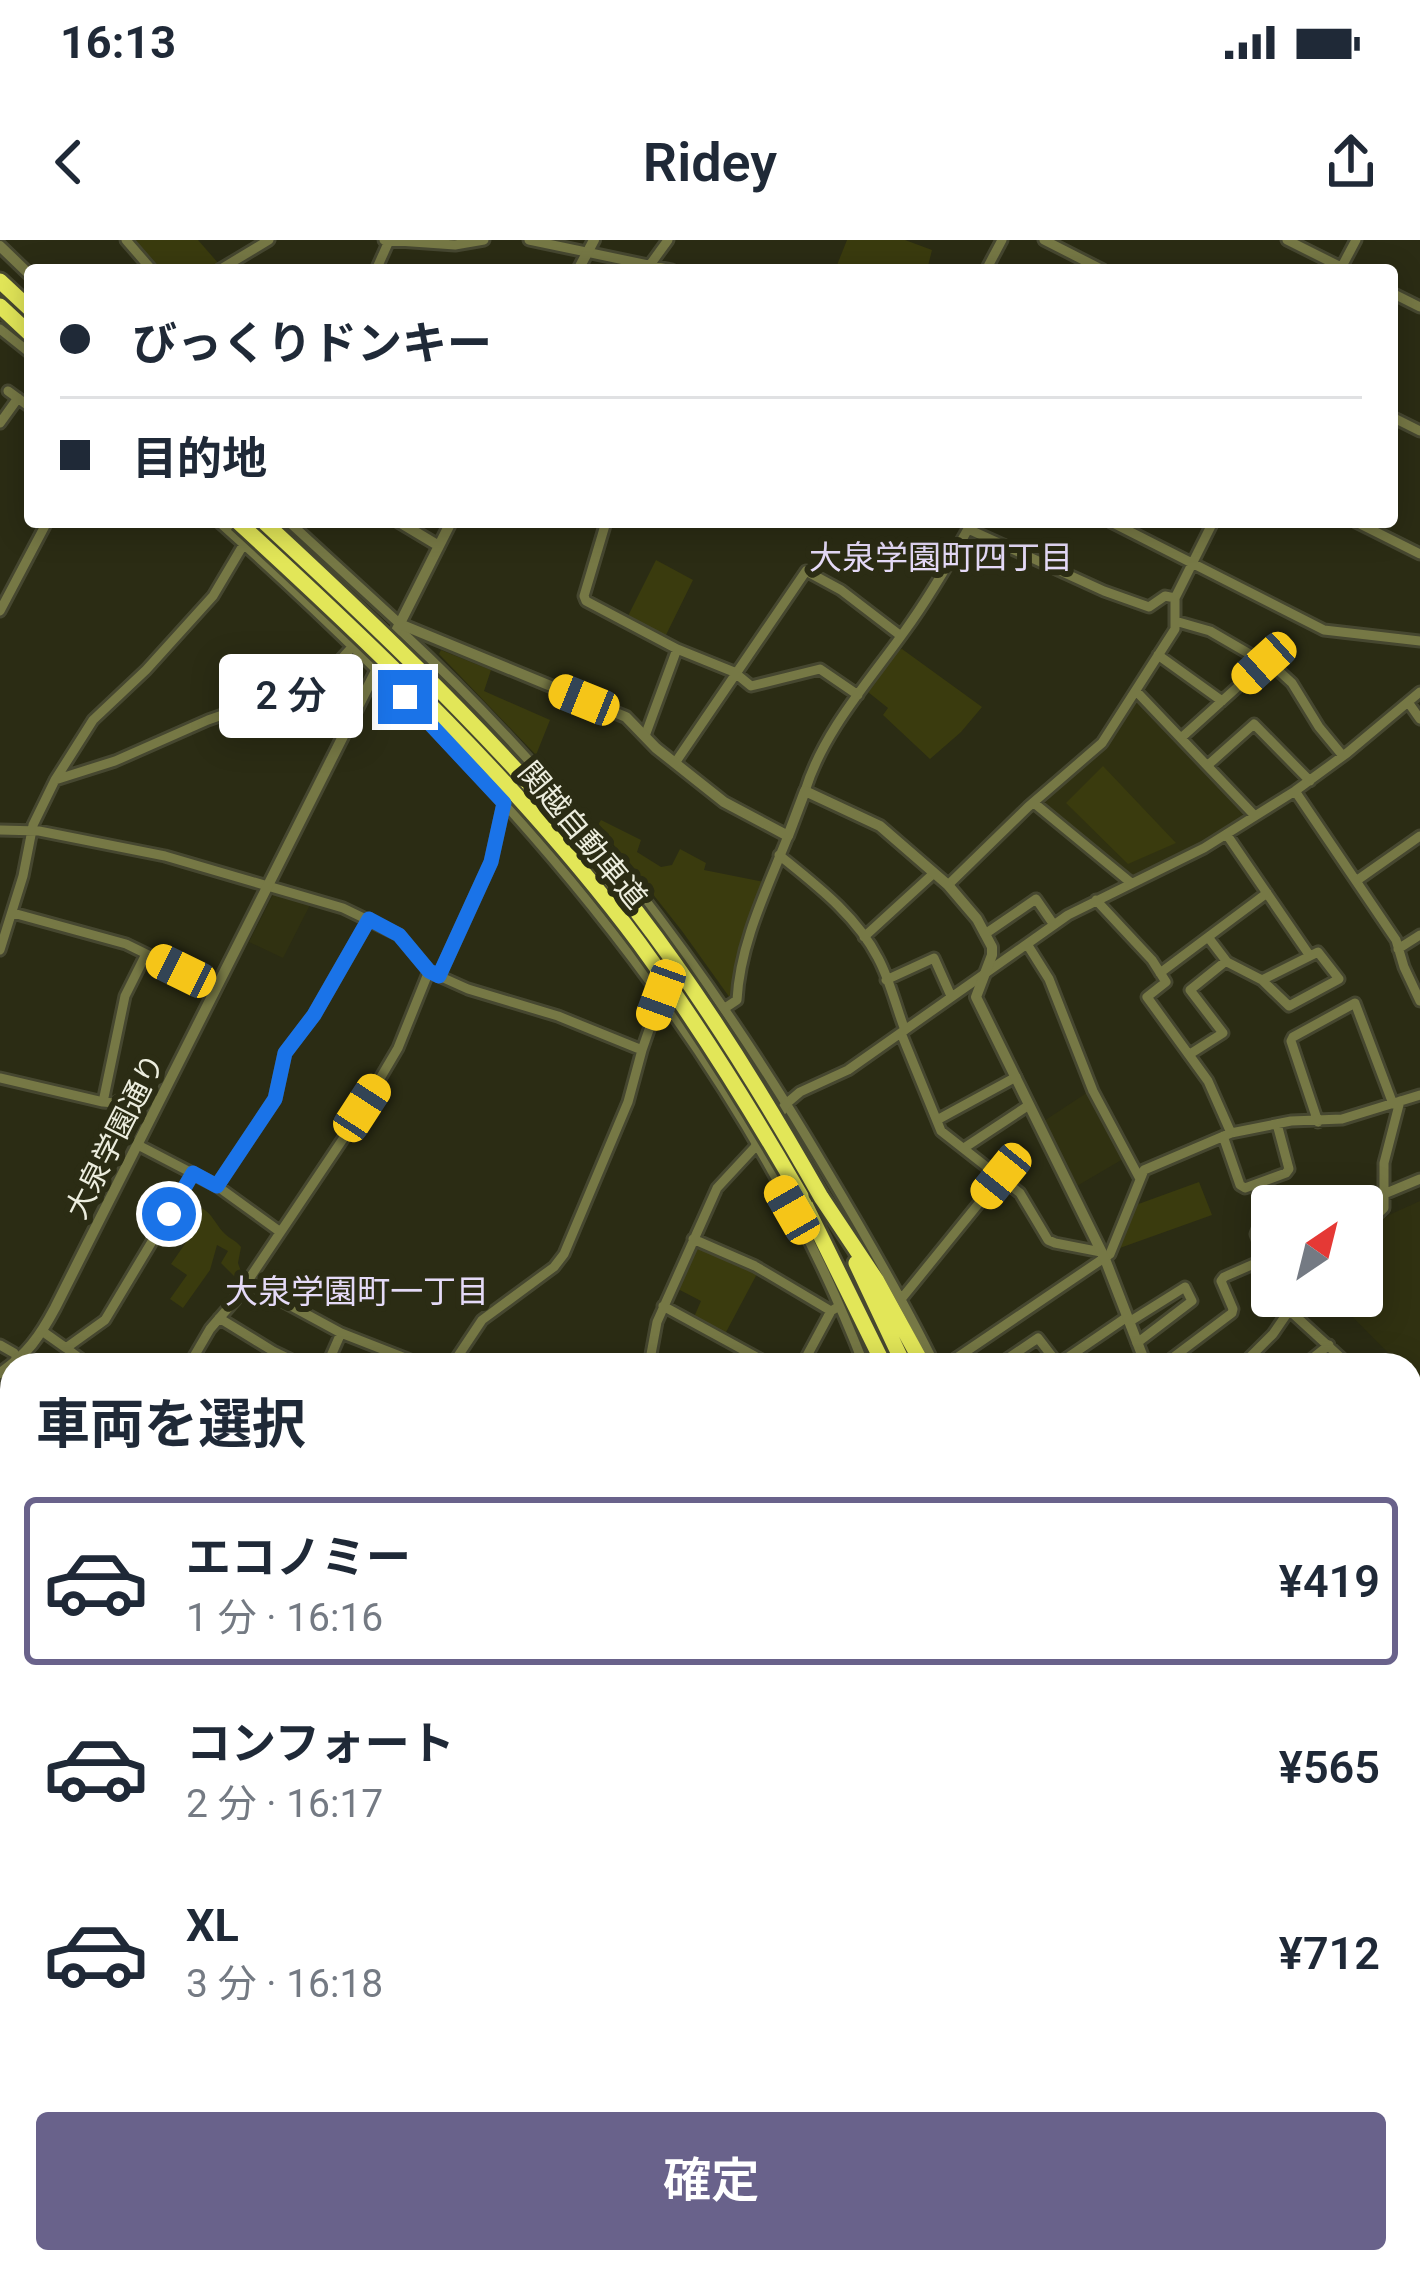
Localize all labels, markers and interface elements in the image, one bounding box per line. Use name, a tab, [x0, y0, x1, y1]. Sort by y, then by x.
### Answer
text: 16:13	[60, 16, 176, 69]
icon: back	[36, 129, 102, 195]
icon: share	[1318, 129, 1384, 195]
text: Ridey	[643, 131, 777, 194]
text: びっくりドンキー	[132, 317, 492, 370]
text: 目的地	[132, 432, 267, 485]
district label: 大泉学園町四丁目	[809, 538, 1073, 577]
car	[1225, 626, 1303, 700]
callout: 2 分	[219, 655, 363, 739]
route end	[378, 670, 432, 724]
car	[544, 670, 624, 730]
text: 2 分	[256, 673, 326, 719]
street label: 関越自動車道	[512, 755, 654, 915]
car	[141, 939, 221, 1003]
car	[632, 955, 690, 1035]
street label: 大泉学園通り	[59, 1048, 171, 1224]
car	[327, 1068, 397, 1148]
car	[964, 1137, 1038, 1215]
car	[758, 1170, 826, 1250]
north arrow	[1251, 1185, 1383, 1317]
map controls	[1251, 1185, 1383, 1317]
route start	[142, 1187, 196, 1241]
district label: 大泉学園町一丁目	[225, 1272, 489, 1311]
text: 車両を選択	[36, 1393, 306, 1456]
icon: car	[42, 1527, 150, 1635]
text: エコノミー	[186, 1531, 411, 1584]
text: ¥419	[1279, 1555, 1380, 1608]
text: 1 分 · 16:16	[186, 1595, 383, 1641]
icon: car	[42, 1713, 150, 1821]
text: コンフォート	[186, 1717, 455, 1770]
text: ¥565	[1279, 1741, 1380, 1794]
text: 2 分 · 16:17	[186, 1781, 383, 1827]
icon: car	[42, 1899, 150, 2007]
text: XL	[186, 1899, 239, 1952]
text: ¥712	[1279, 1927, 1380, 1980]
text: 3 分 · 16:18	[186, 1961, 383, 2007]
button: 確定	[36, 2112, 1386, 2250]

